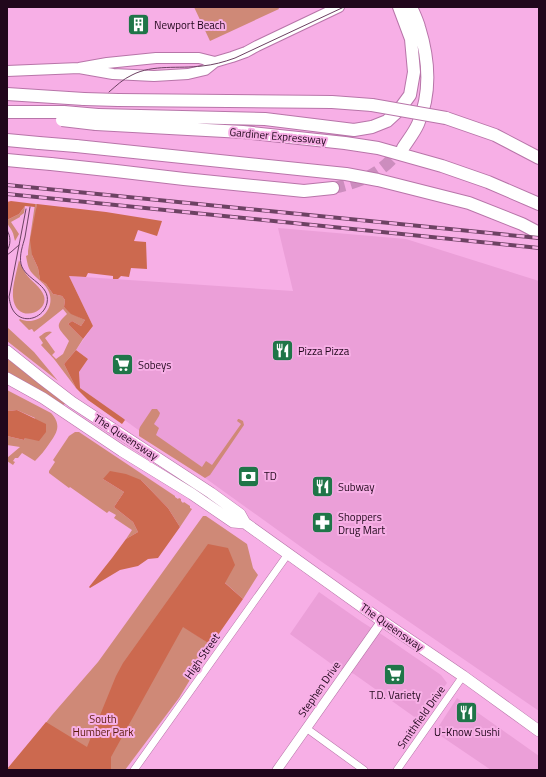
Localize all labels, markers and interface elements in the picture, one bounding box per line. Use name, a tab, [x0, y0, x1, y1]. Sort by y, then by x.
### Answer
building icon: Newport Beach	[126, 12, 152, 38]
place label: Newport Beach	[154, 17, 226, 33]
street label: Gardiner Expressway	[229, 124, 328, 148]
restaurant icon: Pizza Pizza	[270, 338, 296, 364]
place label: Pizza Pizza	[298, 343, 350, 359]
supermarket icon: Sobeys	[109, 352, 135, 378]
place label: Sobeys	[138, 357, 171, 373]
street label: The Queensway	[91, 410, 162, 464]
bank icon: TD	[236, 463, 262, 489]
place label: TD	[264, 468, 277, 484]
restaurant icon: Subway	[310, 474, 336, 500]
place label: Subway	[338, 479, 375, 495]
place label: Shoppers Drug Mart	[338, 509, 385, 538]
pharmacy icon: Shoppers Drug Mart	[309, 510, 335, 536]
street label: The Queensway	[357, 599, 427, 655]
street label: High Street	[180, 630, 224, 682]
street label: Stephen Drive	[294, 657, 344, 720]
supermarket icon: T.D. Variety	[382, 662, 408, 688]
street label: Smithfield Drive	[393, 682, 449, 752]
place label: T.D. Variety	[369, 687, 422, 703]
restaurant icon: U-Know Sushi	[454, 699, 480, 725]
park label: South Humber Park	[72, 711, 134, 740]
place label: U-Know Sushi	[434, 724, 500, 740]

